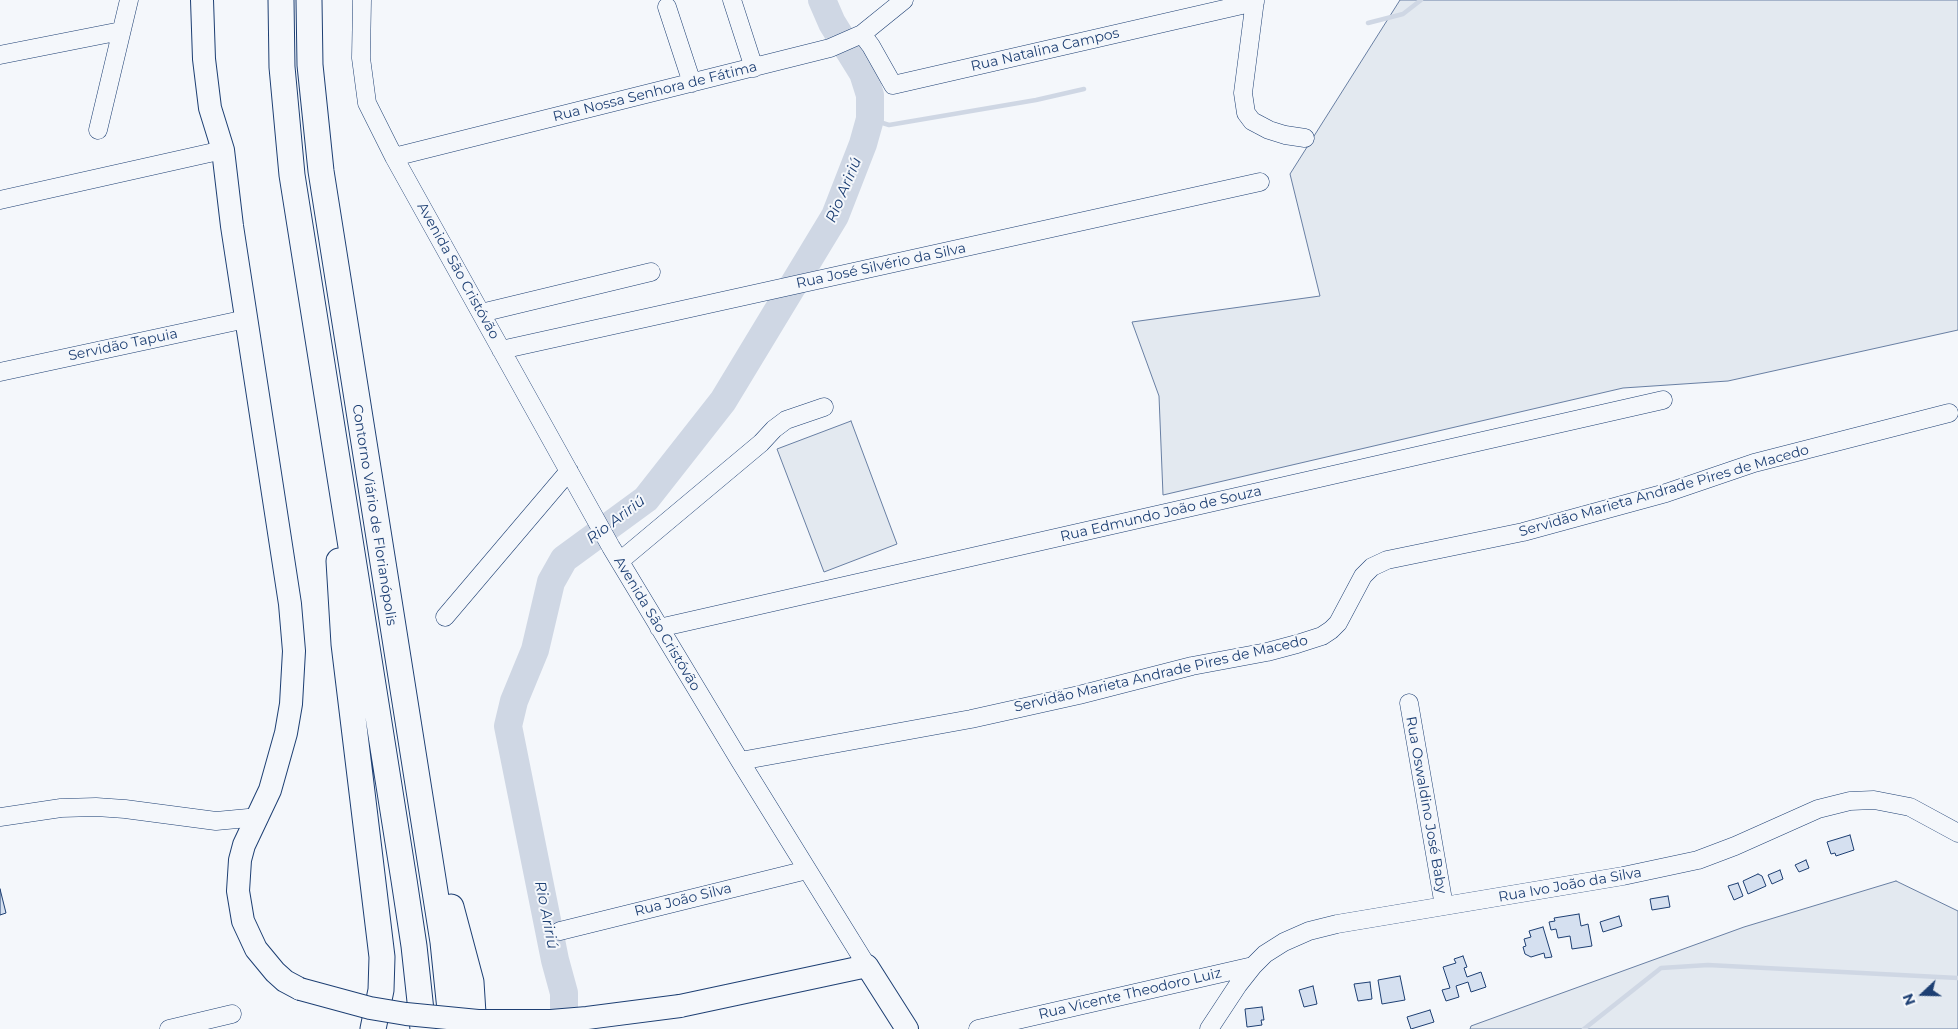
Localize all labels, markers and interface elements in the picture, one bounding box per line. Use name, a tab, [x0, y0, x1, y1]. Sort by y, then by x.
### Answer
street label: Rua Natalina Campos	[969, 25, 1121, 75]
street label: Rua Nossa Senhora de Fátima	[551, 58, 759, 126]
water label: Rio Aririú	[822, 155, 866, 225]
street label: Avenida São Cristóvão	[413, 200, 503, 342]
street label: Rua José Silvério da Silva	[795, 240, 967, 292]
street label: Servidão Tapuia	[67, 325, 179, 365]
street label: Contorno Viário de Florianópolis	[348, 403, 400, 627]
street label: Servidão Marieta Andrade Pires de Macedo	[1517, 441, 1811, 541]
street label: Rua Edmundo João de Souza	[1059, 483, 1263, 545]
water label: Rio Aririú	[583, 492, 649, 548]
street label: Avenida São Cristóvão	[610, 554, 704, 694]
street label: Servidão Marieta Andrade Pires de Macedo	[1012, 632, 1310, 716]
street label: Rua Oswaldino José Baby	[1402, 715, 1450, 895]
street label: Rua Ivo João da Silva	[1497, 864, 1643, 906]
water label: Rio Aririú	[531, 879, 561, 951]
street label: Rua João Silva	[633, 880, 733, 920]
street label: Rua Vicente Theodoro Luiz	[1037, 965, 1223, 1023]
north arrow	[1898, 969, 1948, 1019]
text: N	[1899, 991, 1919, 1008]

